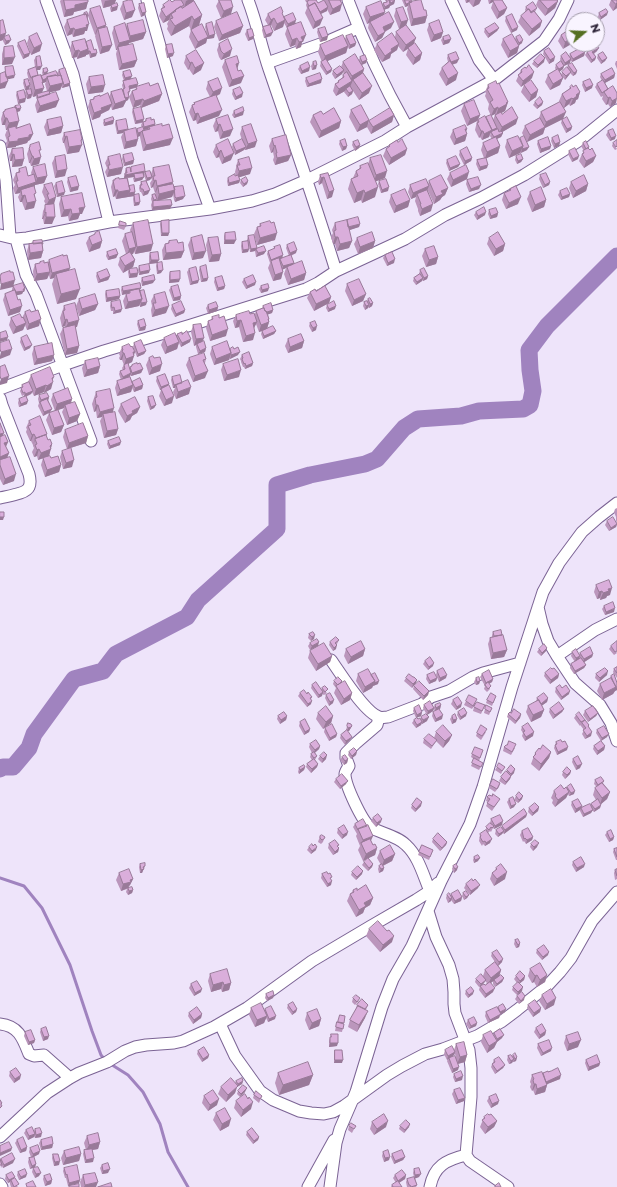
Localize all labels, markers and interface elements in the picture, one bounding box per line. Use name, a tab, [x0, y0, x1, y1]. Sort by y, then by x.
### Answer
north arrow	[565, 12, 605, 52]
text: N	[587, 22, 603, 35]

